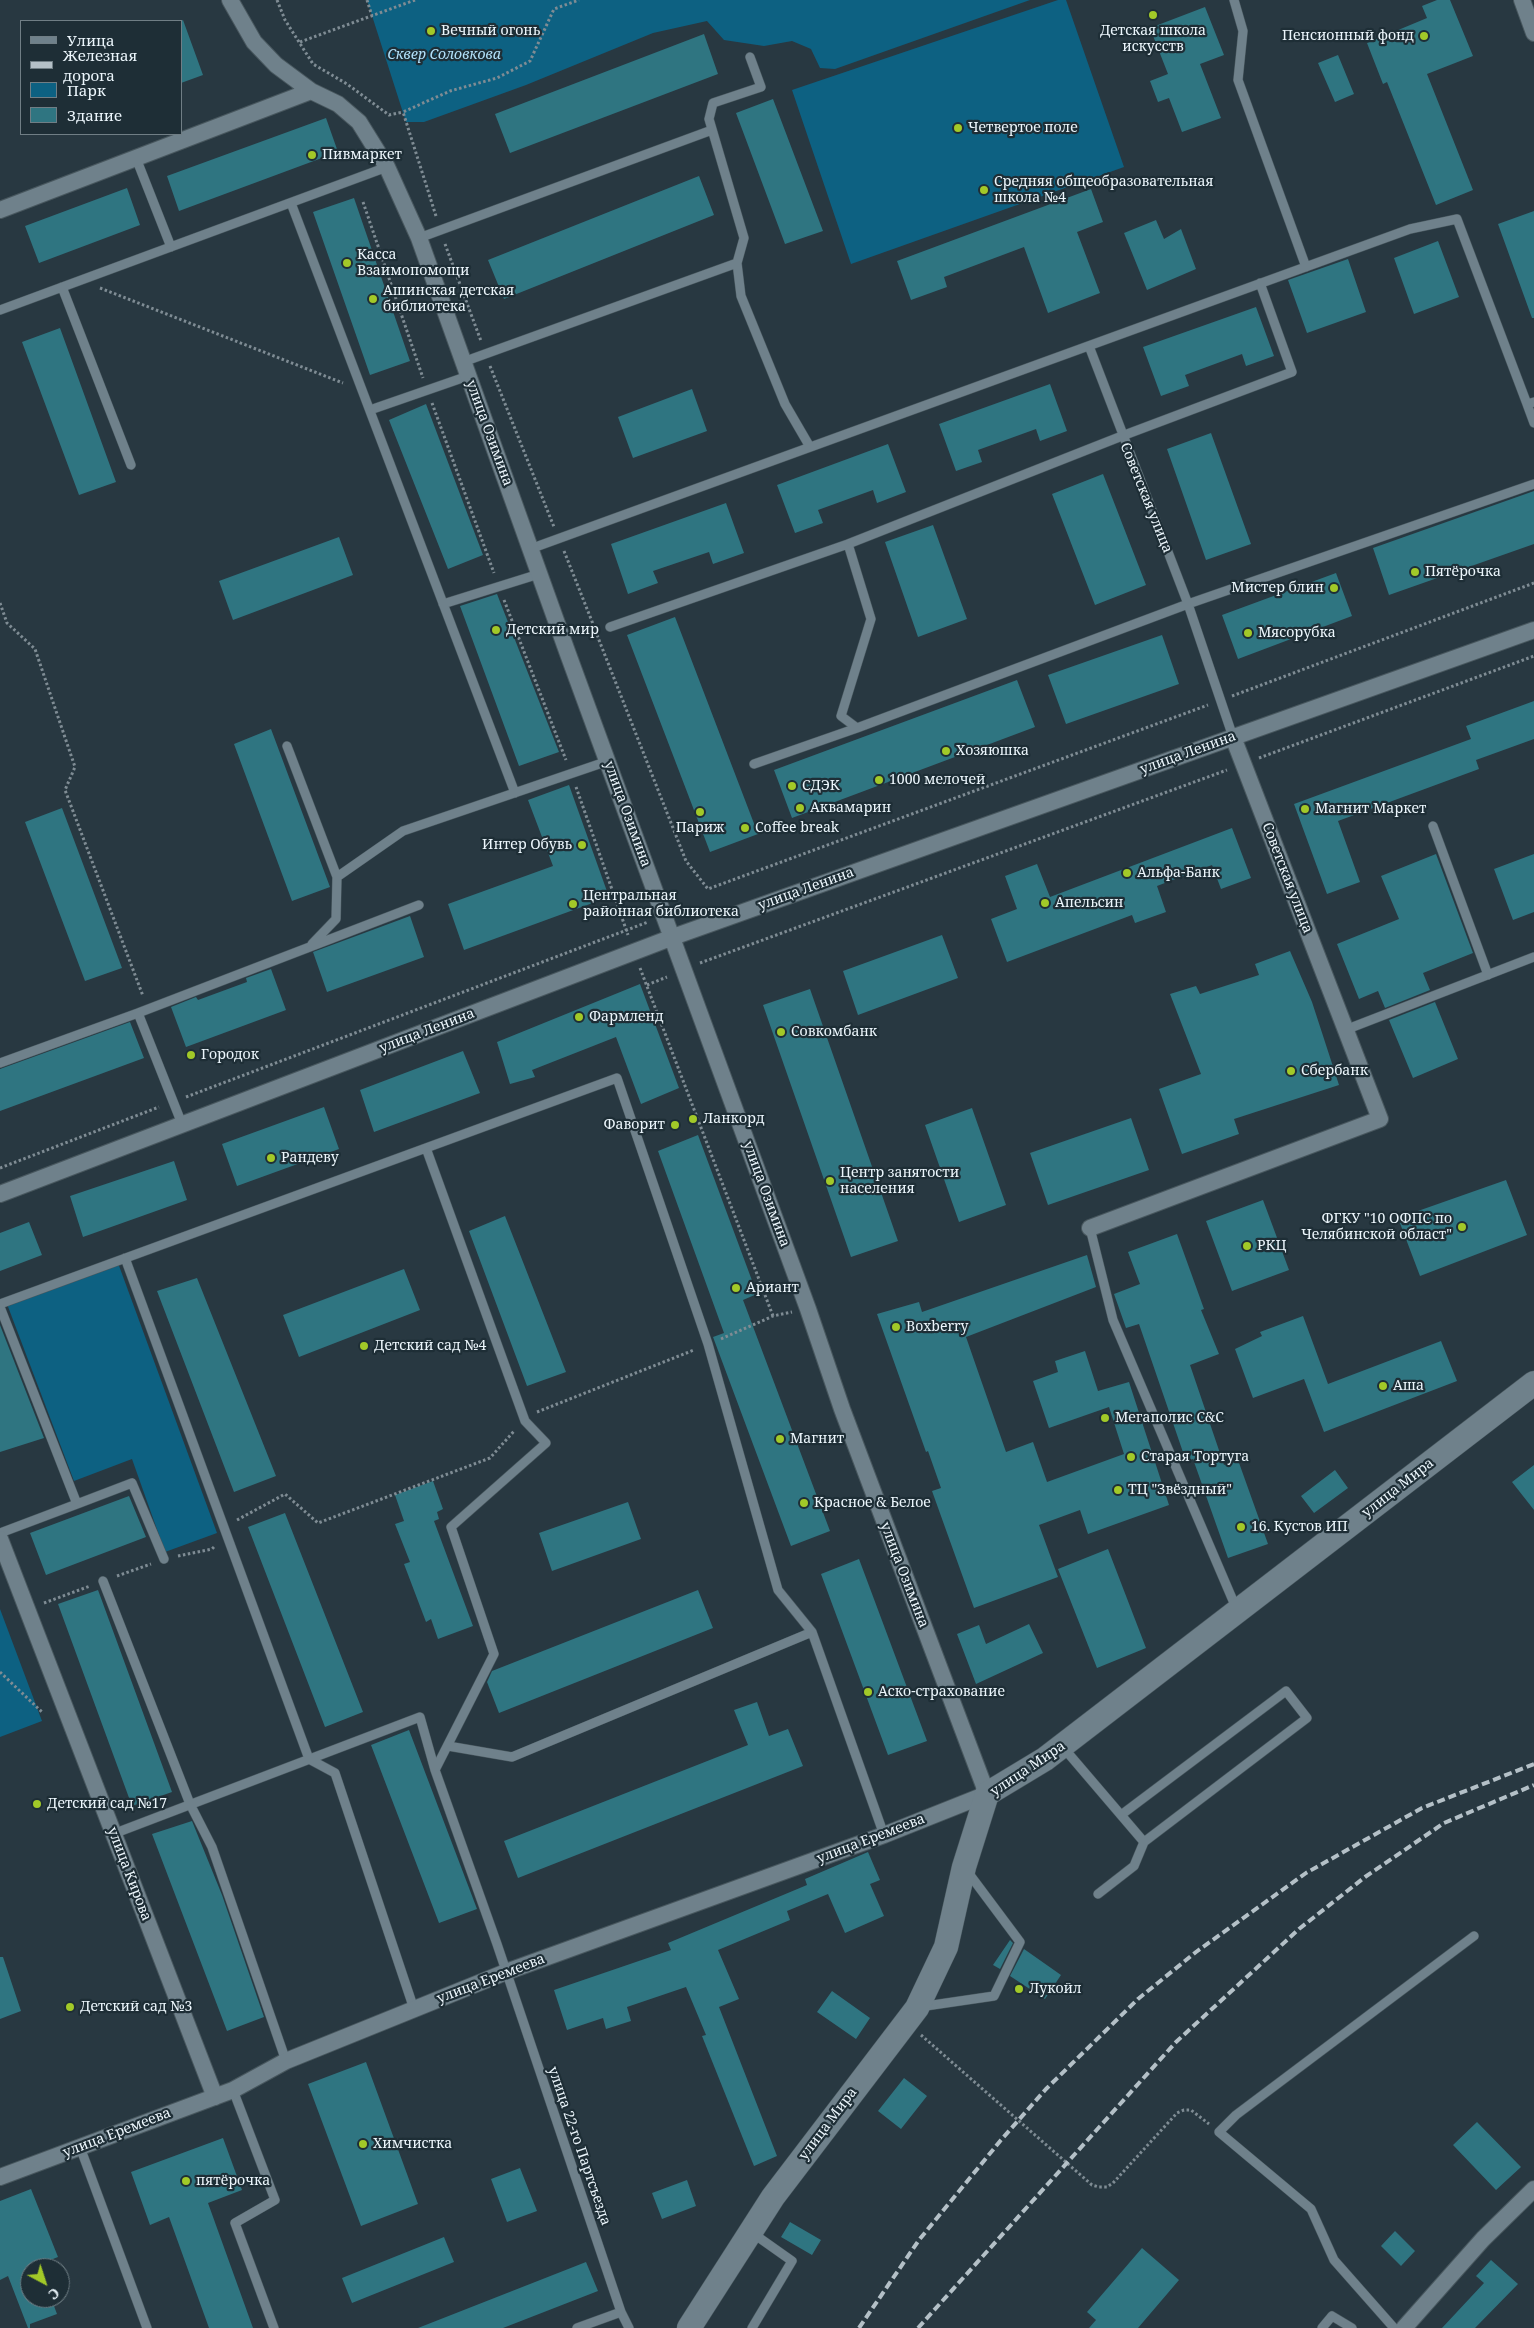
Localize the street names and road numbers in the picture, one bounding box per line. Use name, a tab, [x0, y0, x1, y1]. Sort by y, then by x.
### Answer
street label: улица Озимина	[462, 378, 516, 488]
street label: Советская улица	[1116, 440, 1176, 556]
street label: улица Ленина	[1138, 728, 1238, 778]
street label: улица Озимина	[600, 759, 654, 869]
street label: Советская улица	[1258, 820, 1316, 936]
street label: улица Ленина	[756, 864, 856, 914]
street label: улица Ленина	[377, 1005, 477, 1057]
street label: улица Озимина	[739, 1139, 793, 1249]
street label: улица Мира	[1359, 1455, 1437, 1521]
street label: улица Озимина	[876, 1520, 932, 1630]
street label: улица Мира	[987, 1738, 1069, 1800]
street label: улица Еремеева	[815, 1811, 927, 1867]
street label: улица Кирова	[103, 1825, 155, 1923]
street label: улица Еремеева	[435, 1951, 547, 2007]
street label: улица 22-го Партсъезда	[544, 2064, 614, 2228]
street label: улица Мира	[795, 2084, 861, 2164]
street label: улица Еремеева	[61, 2105, 173, 2161]

